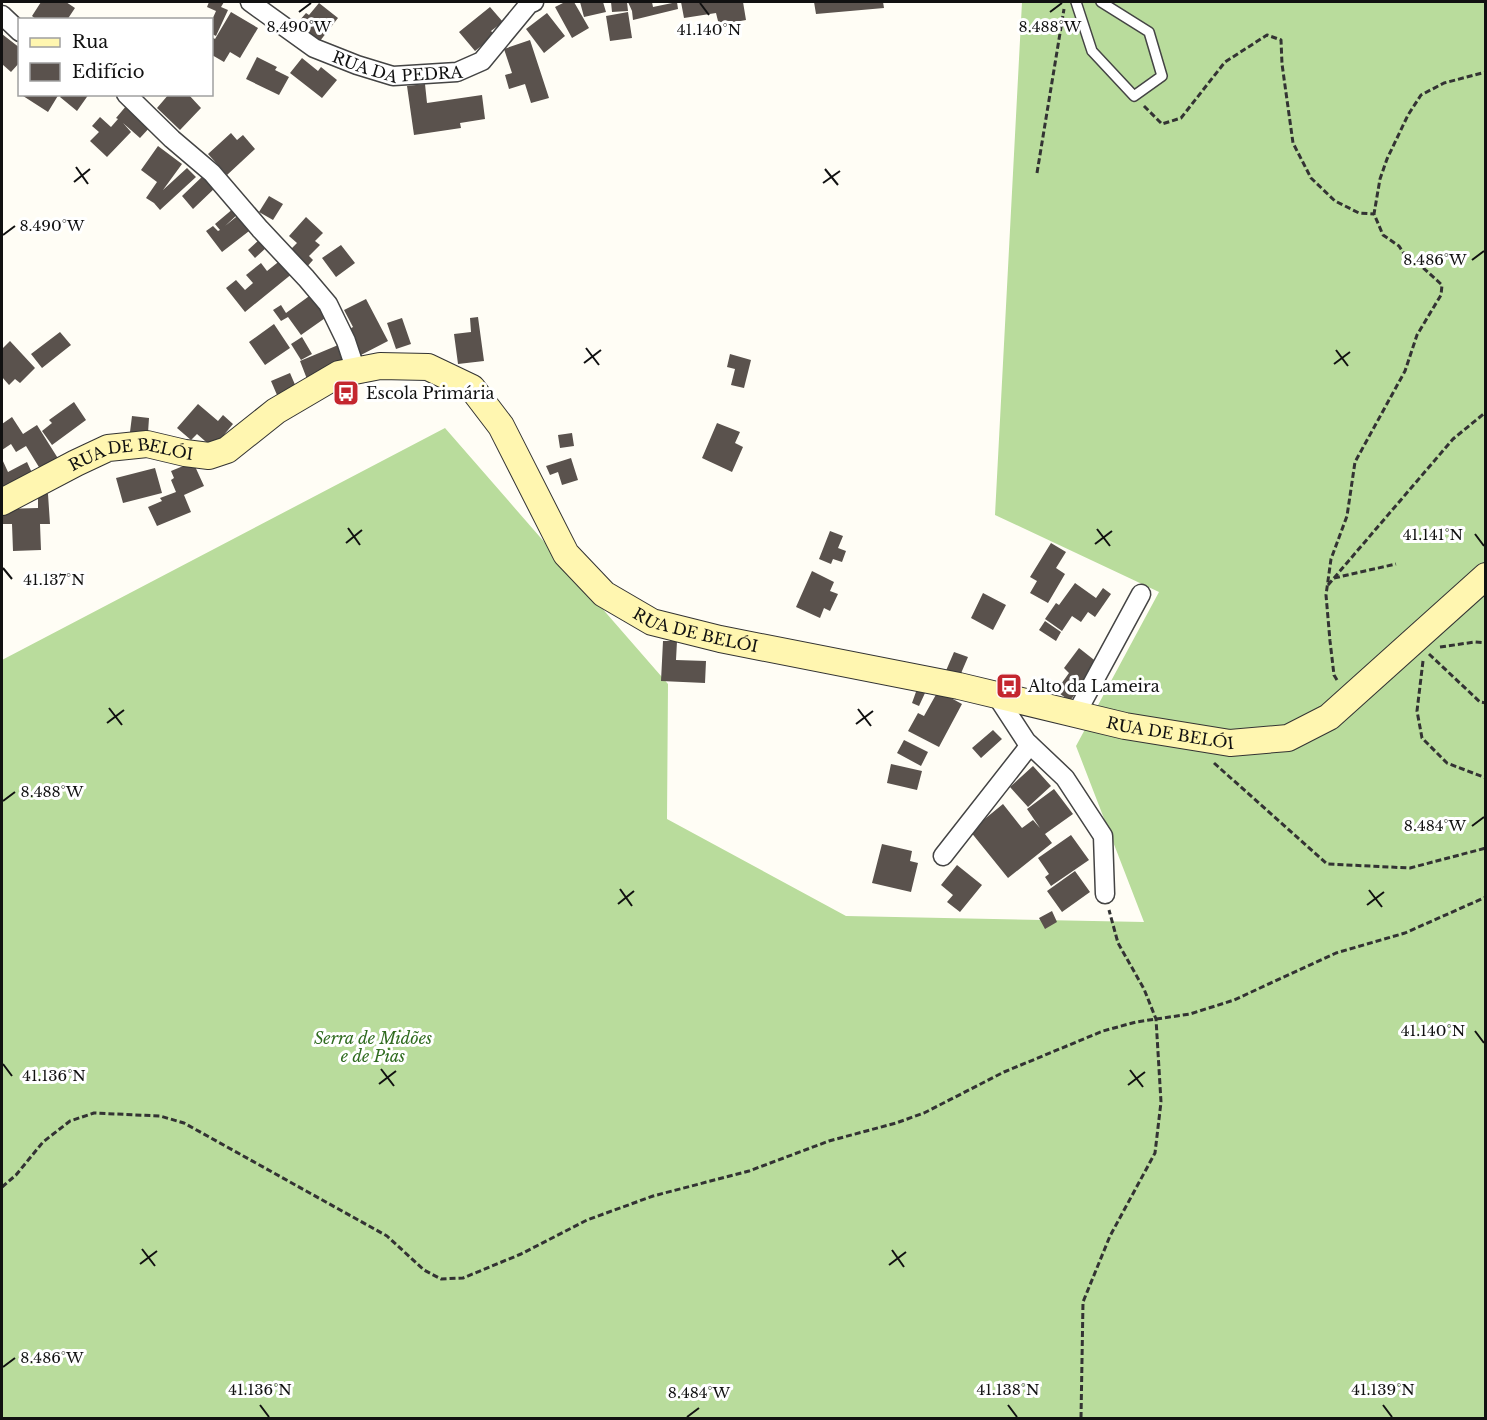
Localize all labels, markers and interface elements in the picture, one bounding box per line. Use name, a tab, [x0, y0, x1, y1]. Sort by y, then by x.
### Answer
text: 8.490°W	[266, 17, 332, 36]
text: 8.488°W	[1019, 17, 1082, 36]
legend	[18, 18, 213, 96]
text: 41.140°N	[677, 20, 741, 39]
text: Rua	[72, 31, 108, 53]
street label: RUA DA PEDRA	[329, 46, 464, 87]
text: Edifício	[72, 61, 145, 83]
text: 8.490°W	[19, 216, 85, 235]
text: 8.486°W	[1403, 250, 1467, 269]
bus stop icon: Escola Primária	[331, 378, 361, 408]
place label: Escola Primária	[366, 383, 495, 403]
street label: RUA DE BELÓI	[65, 434, 194, 475]
text: 41.141°N	[1403, 525, 1463, 544]
text: 41.137°N	[23, 570, 85, 589]
street label: RUA DE BELÓI	[630, 603, 760, 656]
bus stop icon: Alto da Lameira	[994, 671, 1024, 701]
place label: Alto da Lameira	[1027, 676, 1160, 696]
street label: RUA DE BELÓI	[1105, 712, 1235, 753]
text: 8.488°W	[21, 782, 84, 801]
text: 8.484°W	[1404, 816, 1467, 835]
text: 41.140°N	[1401, 1021, 1465, 1040]
park label: Serra de Midões e de Pias	[314, 1028, 432, 1066]
text: 41.136°N	[22, 1066, 86, 1085]
text: 8.486°W	[20, 1348, 84, 1367]
text: 41.136°N	[228, 1380, 292, 1399]
text: 41.138°N	[976, 1380, 1040, 1399]
text: 41.139°N	[1351, 1380, 1415, 1399]
text: 8.484°W	[668, 1383, 731, 1402]

